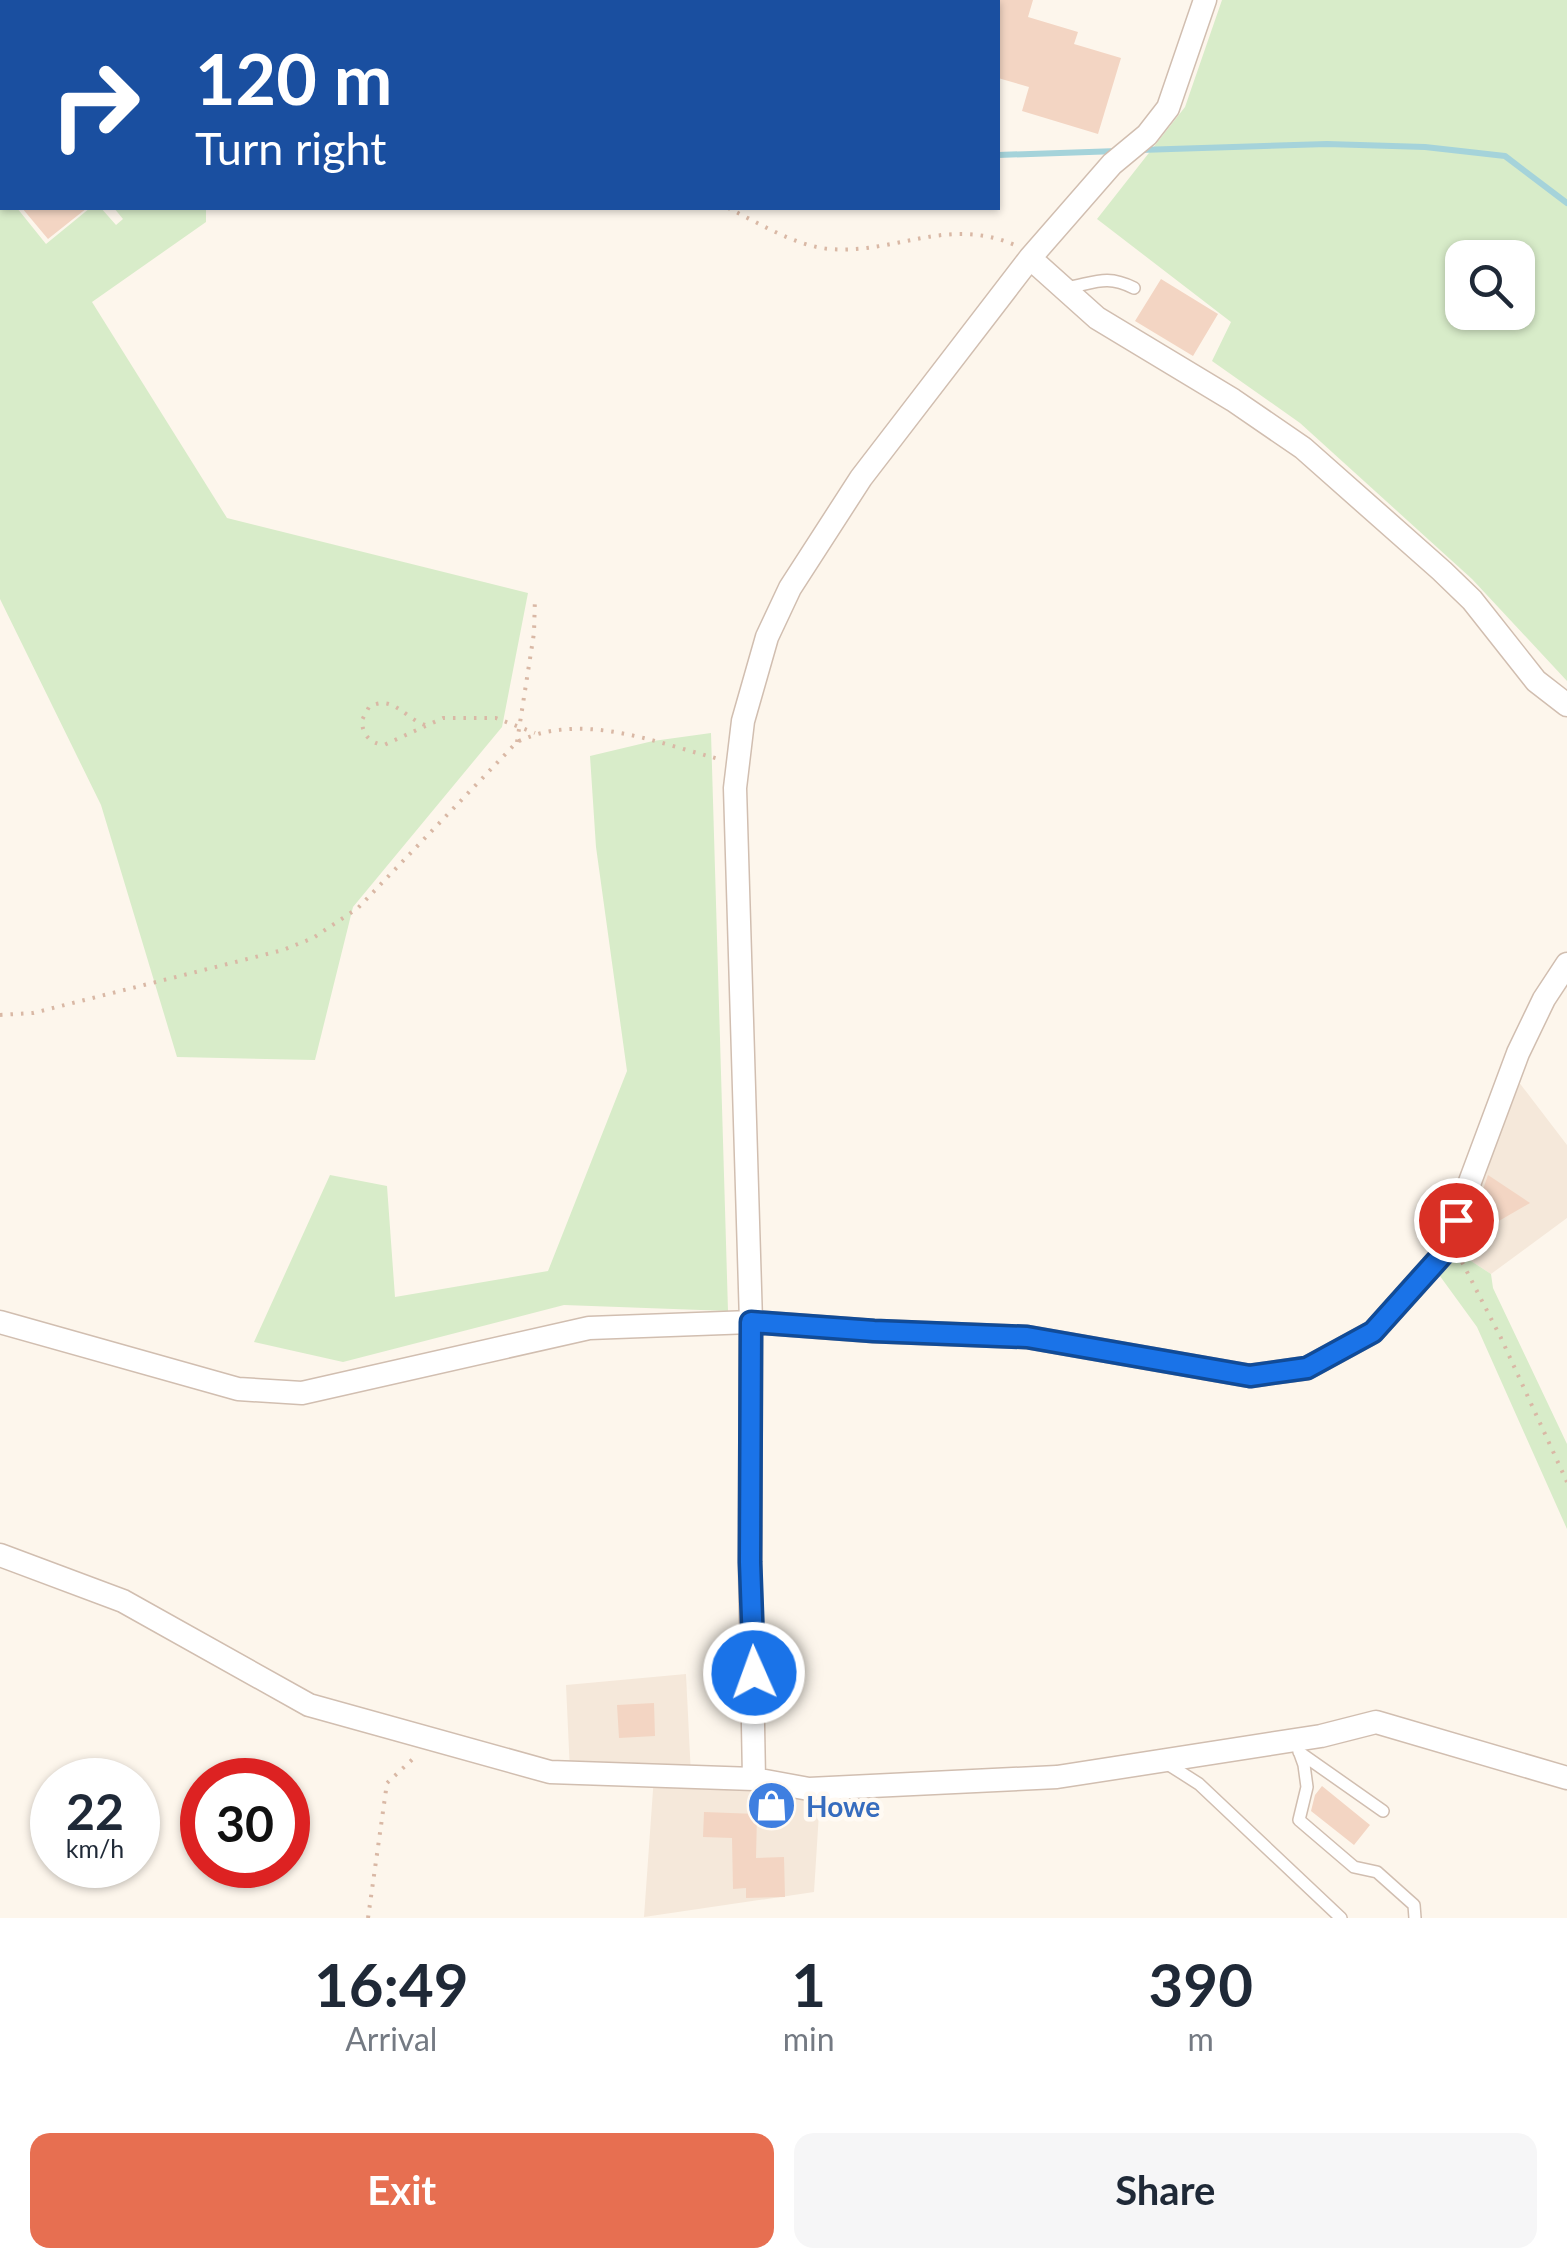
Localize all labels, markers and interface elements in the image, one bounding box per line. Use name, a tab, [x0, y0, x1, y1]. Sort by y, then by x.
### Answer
text: 120 m	[195, 36, 392, 120]
icon: right	[30, 40, 160, 170]
text: Turn right	[195, 121, 386, 175]
map controls	[1445, 240, 1535, 330]
button: search	[1445, 240, 1535, 330]
pin	[1414, 1178, 1499, 1263]
icon: arrive	[1429, 1193, 1484, 1248]
position arrow	[702, 1621, 806, 1725]
speed limit sign: 30	[180, 1758, 310, 1888]
shop icon: Howe	[745, 1780, 797, 1832]
text: 22	[66, 1781, 124, 1841]
place label: Howe	[806, 1789, 880, 1823]
text: km/h	[66, 1833, 124, 1863]
text: 16:49	[314, 1948, 469, 2020]
text: 1	[791, 1948, 826, 2020]
text: 390	[1149, 1948, 1253, 2020]
text: Arrival	[345, 2019, 437, 2058]
text: min	[783, 2019, 835, 2058]
text: m	[1188, 2019, 1214, 2058]
button: Exit	[30, 2133, 774, 2248]
button: Share	[794, 2133, 1537, 2248]

